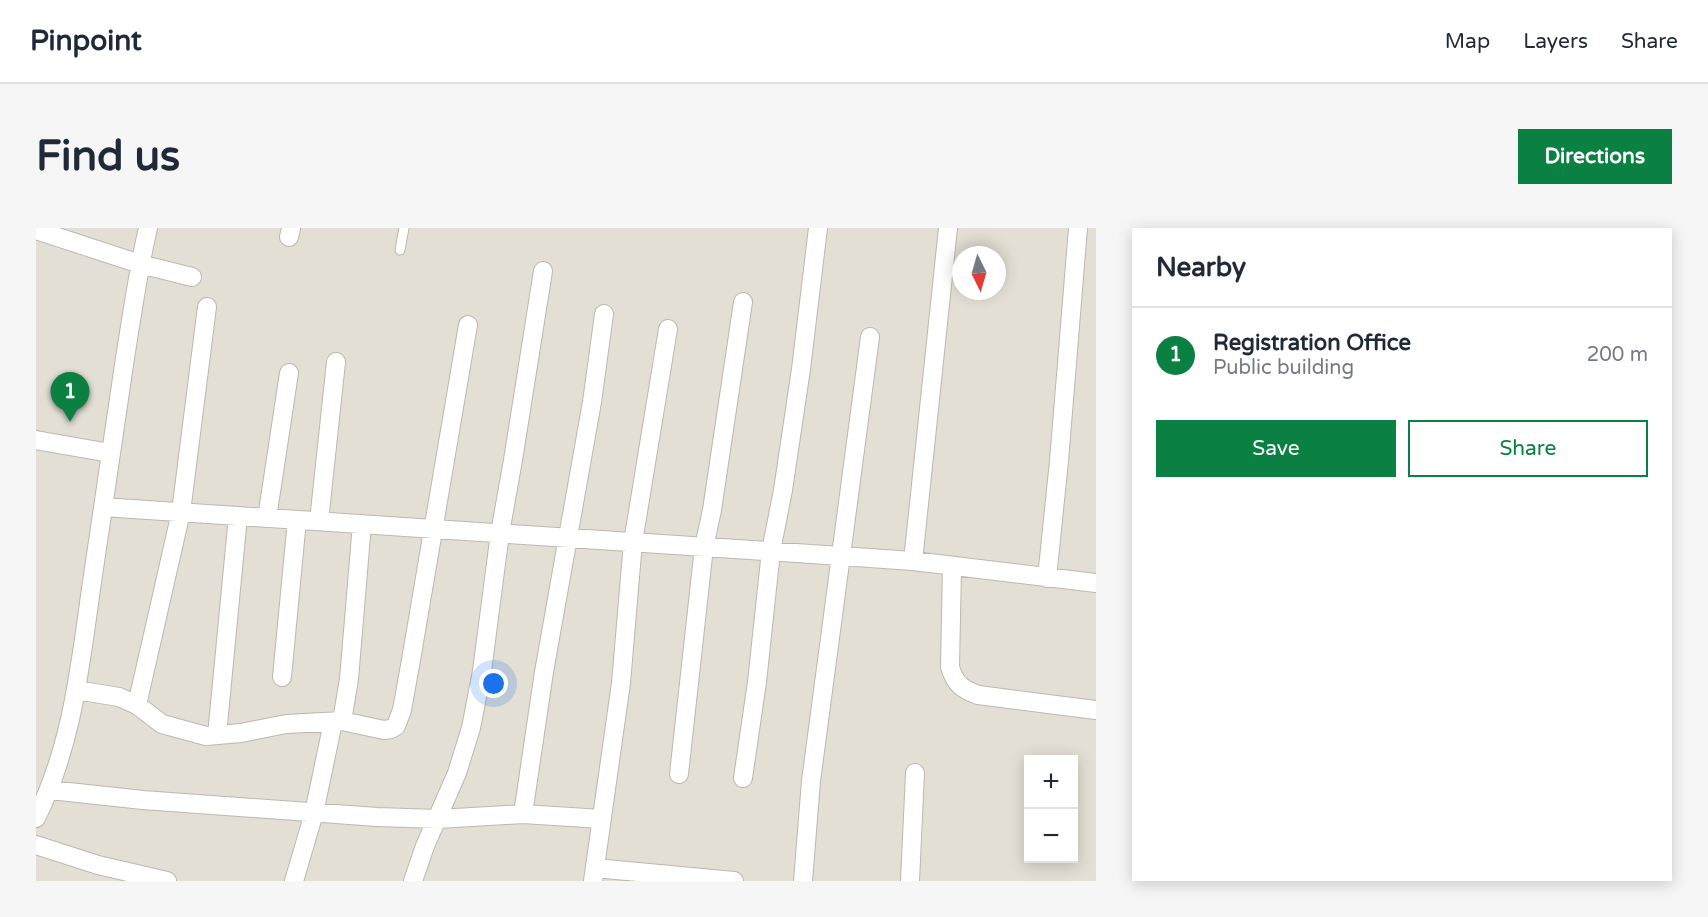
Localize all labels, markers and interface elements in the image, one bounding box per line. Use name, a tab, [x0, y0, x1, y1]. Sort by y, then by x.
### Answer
text: Pinpoint	[30, 24, 142, 58]
text: Map	[1445, 29, 1490, 54]
text: Layers	[1523, 29, 1588, 54]
text: Share	[1621, 29, 1678, 54]
button: Directions	[1518, 129, 1672, 184]
text: Find us	[36, 131, 180, 182]
north arrow	[952, 246, 1006, 300]
text: Nearby	[1156, 252, 1246, 283]
text: Registration Office	[1213, 330, 1411, 356]
text: 1	[1169, 343, 1182, 367]
text: 200 m	[1587, 343, 1648, 367]
text: Public building	[1213, 356, 1354, 380]
pin: 1	[51, 372, 90, 422]
button: Save	[1156, 420, 1396, 477]
button: Share	[1408, 420, 1648, 477]
your location	[479, 669, 508, 698]
map controls	[1024, 755, 1078, 863]
button: +	[1024, 755, 1078, 809]
button: −	[1024, 809, 1078, 863]

